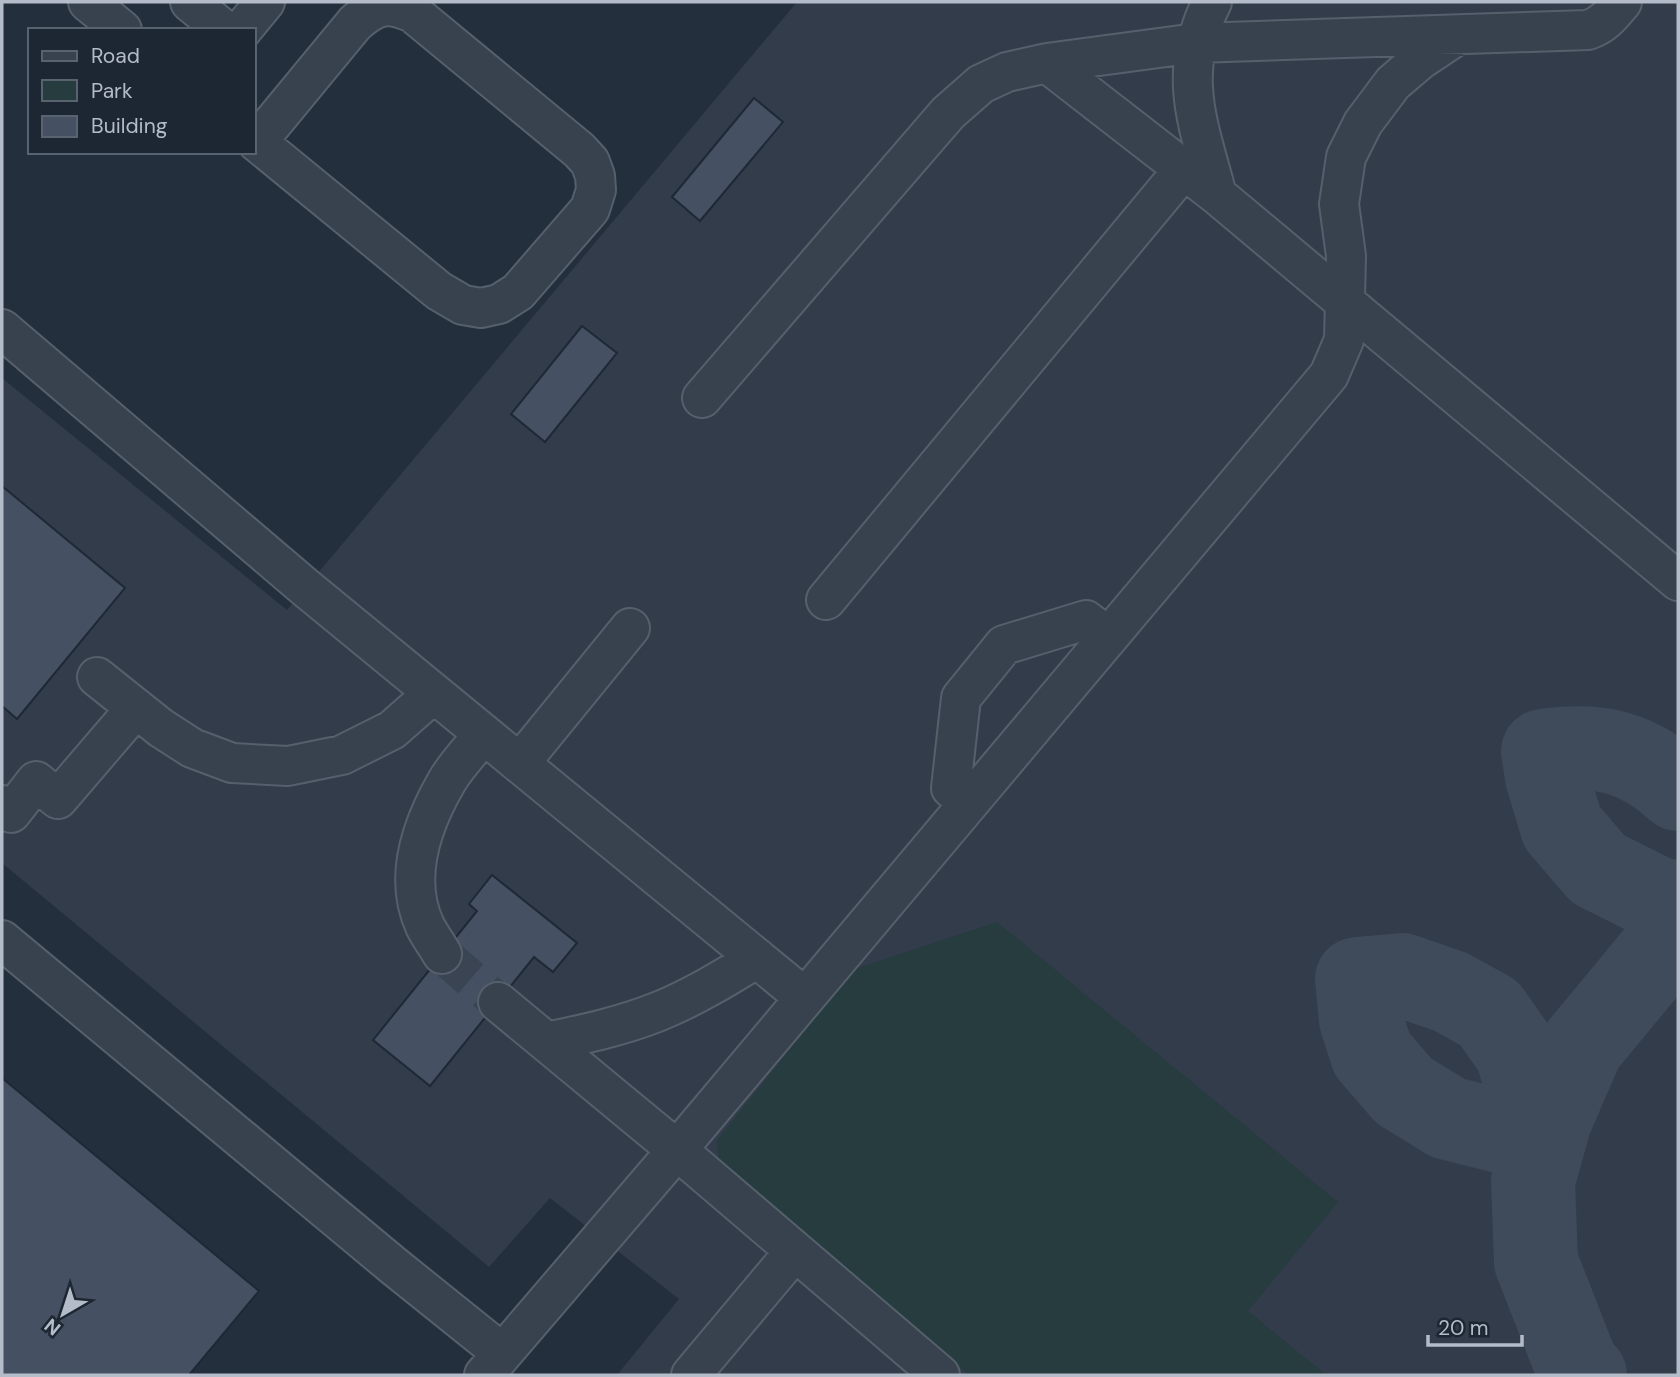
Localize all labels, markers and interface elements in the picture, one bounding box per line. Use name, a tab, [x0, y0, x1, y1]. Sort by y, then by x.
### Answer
legend	[28, 28, 256, 154]
text: Road	[91, 42, 140, 70]
text: Park	[91, 77, 133, 105]
text: Building	[91, 112, 168, 140]
north arrow	[28, 1279, 98, 1349]
scale bar	[1428, 1304, 1522, 1348]
text: N	[39, 1313, 66, 1341]
text: 20 m	[1438, 1314, 1489, 1342]

